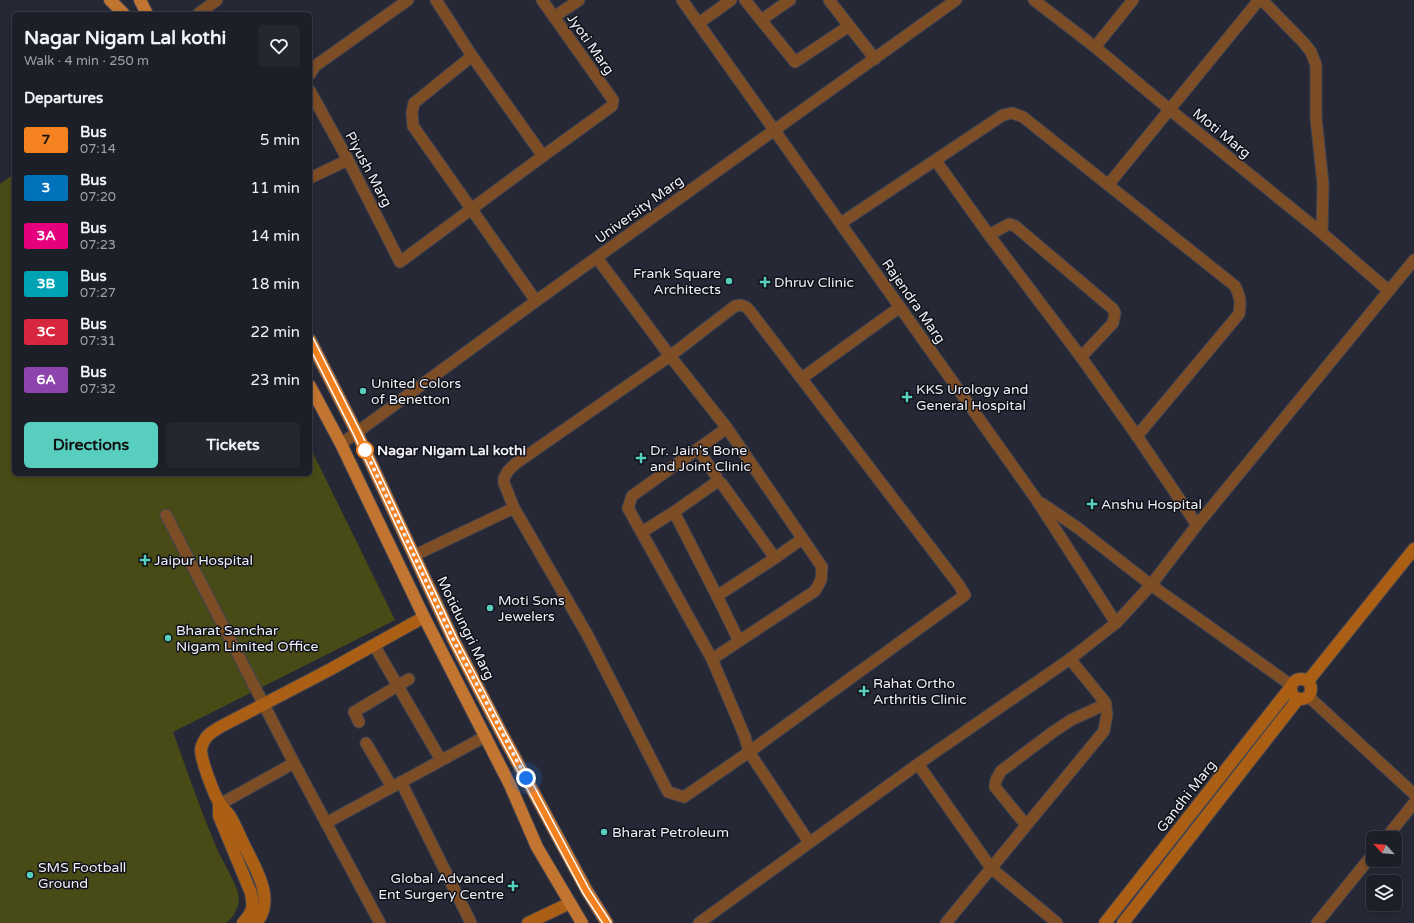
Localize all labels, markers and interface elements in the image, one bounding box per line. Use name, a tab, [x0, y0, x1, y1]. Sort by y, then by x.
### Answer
street label: Jyoti Marg	[563, 11, 618, 78]
button: heart	[258, 25, 300, 67]
text: Nagar Nigam Lal kothi	[24, 27, 226, 49]
text: Walk · 4 min · 250 m	[24, 53, 149, 69]
text: Departures	[24, 89, 103, 107]
street label: Moti Marg	[1189, 105, 1254, 162]
text: Bus	[80, 123, 107, 141]
street label: Piyush Marg	[342, 129, 396, 210]
text: 7	[42, 131, 50, 148]
text: 5 min	[260, 131, 300, 149]
text: 07:14	[80, 141, 116, 157]
text: Bus	[80, 171, 107, 189]
street label: University Marg	[592, 172, 687, 247]
text: 3	[42, 179, 50, 196]
text: 11 min	[251, 179, 300, 197]
text: 07:20	[80, 189, 116, 205]
text: Bus	[80, 219, 107, 237]
text: 3A	[36, 227, 56, 244]
text: 14 min	[251, 227, 300, 245]
text: 07:23	[80, 237, 116, 253]
street label: Rajendra Marg	[878, 256, 949, 347]
place label: Frank Square Architects	[633, 265, 721, 298]
text: Bus	[80, 267, 107, 285]
place label: Dhruv Clinic	[774, 274, 854, 291]
text: 3B	[37, 275, 55, 292]
text: 18 min	[251, 275, 300, 293]
marker: Frank Square Architects	[724, 276, 734, 286]
marker: Dhruv Clinic	[759, 276, 771, 288]
text: 07:27	[80, 285, 116, 301]
text: Bus	[80, 315, 107, 333]
text: 3C	[37, 323, 55, 340]
text: 22 min	[251, 323, 300, 341]
text: 07:31	[80, 333, 116, 349]
text: Bus	[80, 363, 107, 381]
text: 6A	[36, 371, 56, 388]
text: 23 min	[251, 371, 300, 389]
place label: United Colors of Benetton	[371, 375, 461, 408]
text: 07:32	[80, 381, 116, 397]
place label: KKS Urology and General Hospital	[916, 381, 1028, 414]
marker: United Colors of Benetton	[358, 386, 368, 396]
marker: KKS Urology and General Hospital	[901, 391, 913, 403]
button: Directions	[24, 422, 158, 468]
button: Tickets	[166, 422, 300, 468]
marker: Nagar Nigam Lal kothi	[356, 441, 374, 459]
place label: Nagar Nigam Lal kothi	[377, 442, 526, 459]
place label: Dr. Jain's Bone and Joint Clinic	[650, 442, 751, 475]
marker: Dr. Jain's Bone and Joint Clinic	[635, 452, 647, 464]
place label: Anshu Hospital	[1101, 496, 1202, 513]
marker: Anshu Hospital	[1086, 498, 1098, 510]
place label: Jaipur Hospital	[154, 552, 253, 569]
marker: Jaipur Hospital	[139, 554, 151, 566]
street label: Motidungri Marg	[433, 574, 498, 683]
place label: Moti Sons Jewelers	[498, 592, 565, 625]
marker: Moti Sons Jewelers	[485, 603, 495, 613]
place label: Bharat Sanchar Nigam Limited Office	[176, 622, 319, 655]
marker: Bharat Sanchar Nigam Limited Office	[163, 633, 173, 643]
place label: Rahat Ortho Arthritis Clinic	[873, 675, 967, 708]
marker: Rahat Ortho Arthritis Clinic	[858, 685, 870, 697]
street label: Gandhi Marg	[1153, 757, 1220, 836]
your location	[516, 768, 536, 788]
place label: Bharat Petroleum	[612, 824, 729, 841]
marker: Bharat Petroleum	[599, 827, 609, 837]
north arrow	[1366, 831, 1402, 867]
map controls	[1366, 831, 1402, 911]
place label: SMS Football Ground	[38, 859, 126, 892]
marker: SMS Football Ground	[25, 870, 35, 880]
place label: Global Advanced Ent Surgery Centre	[378, 870, 504, 903]
button: layers	[1366, 875, 1402, 911]
marker: Global Advanced Ent Surgery Centre	[507, 880, 519, 892]

